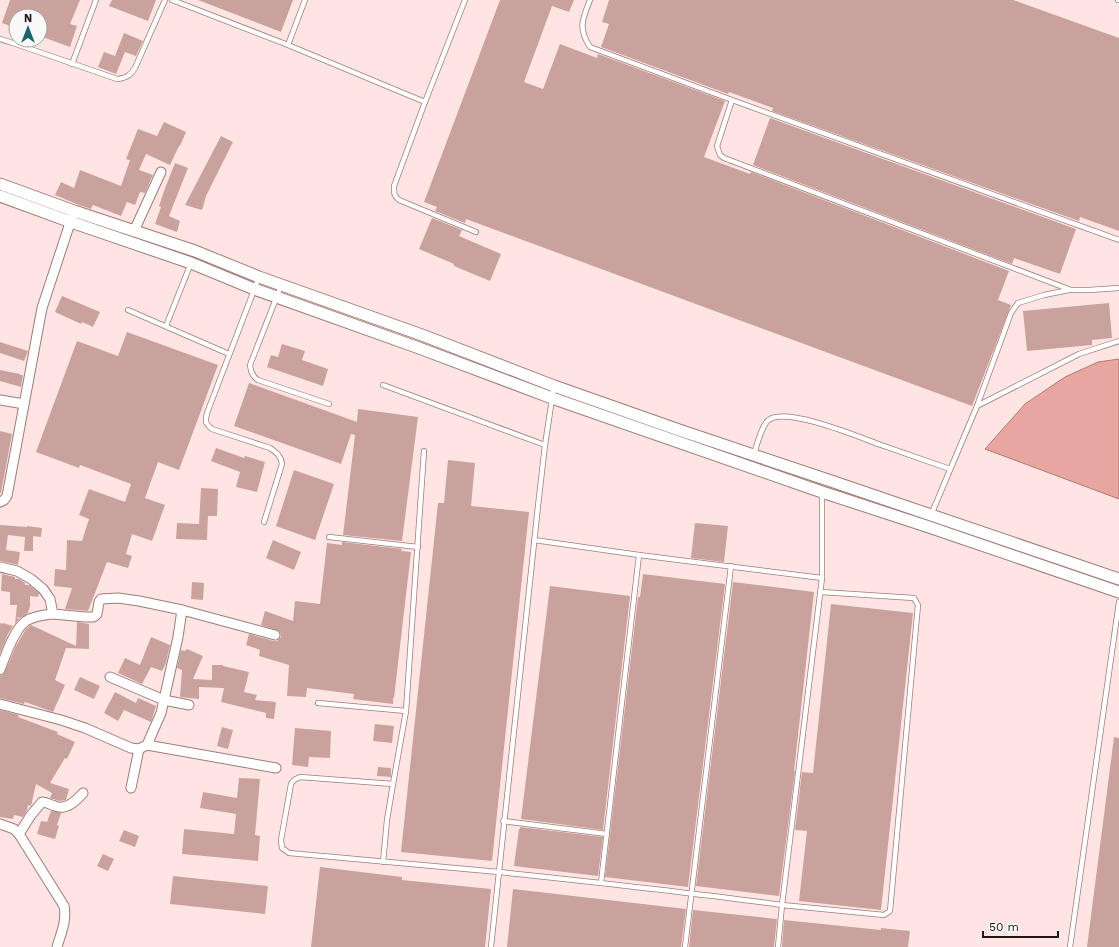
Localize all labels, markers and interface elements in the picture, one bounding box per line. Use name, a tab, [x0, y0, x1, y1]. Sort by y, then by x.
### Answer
north arrow	[8, 8, 48, 48]
text: N	[24, 12, 32, 25]
scale bar	[983, 913, 1058, 939]
text: 50 m	[989, 920, 1019, 934]

